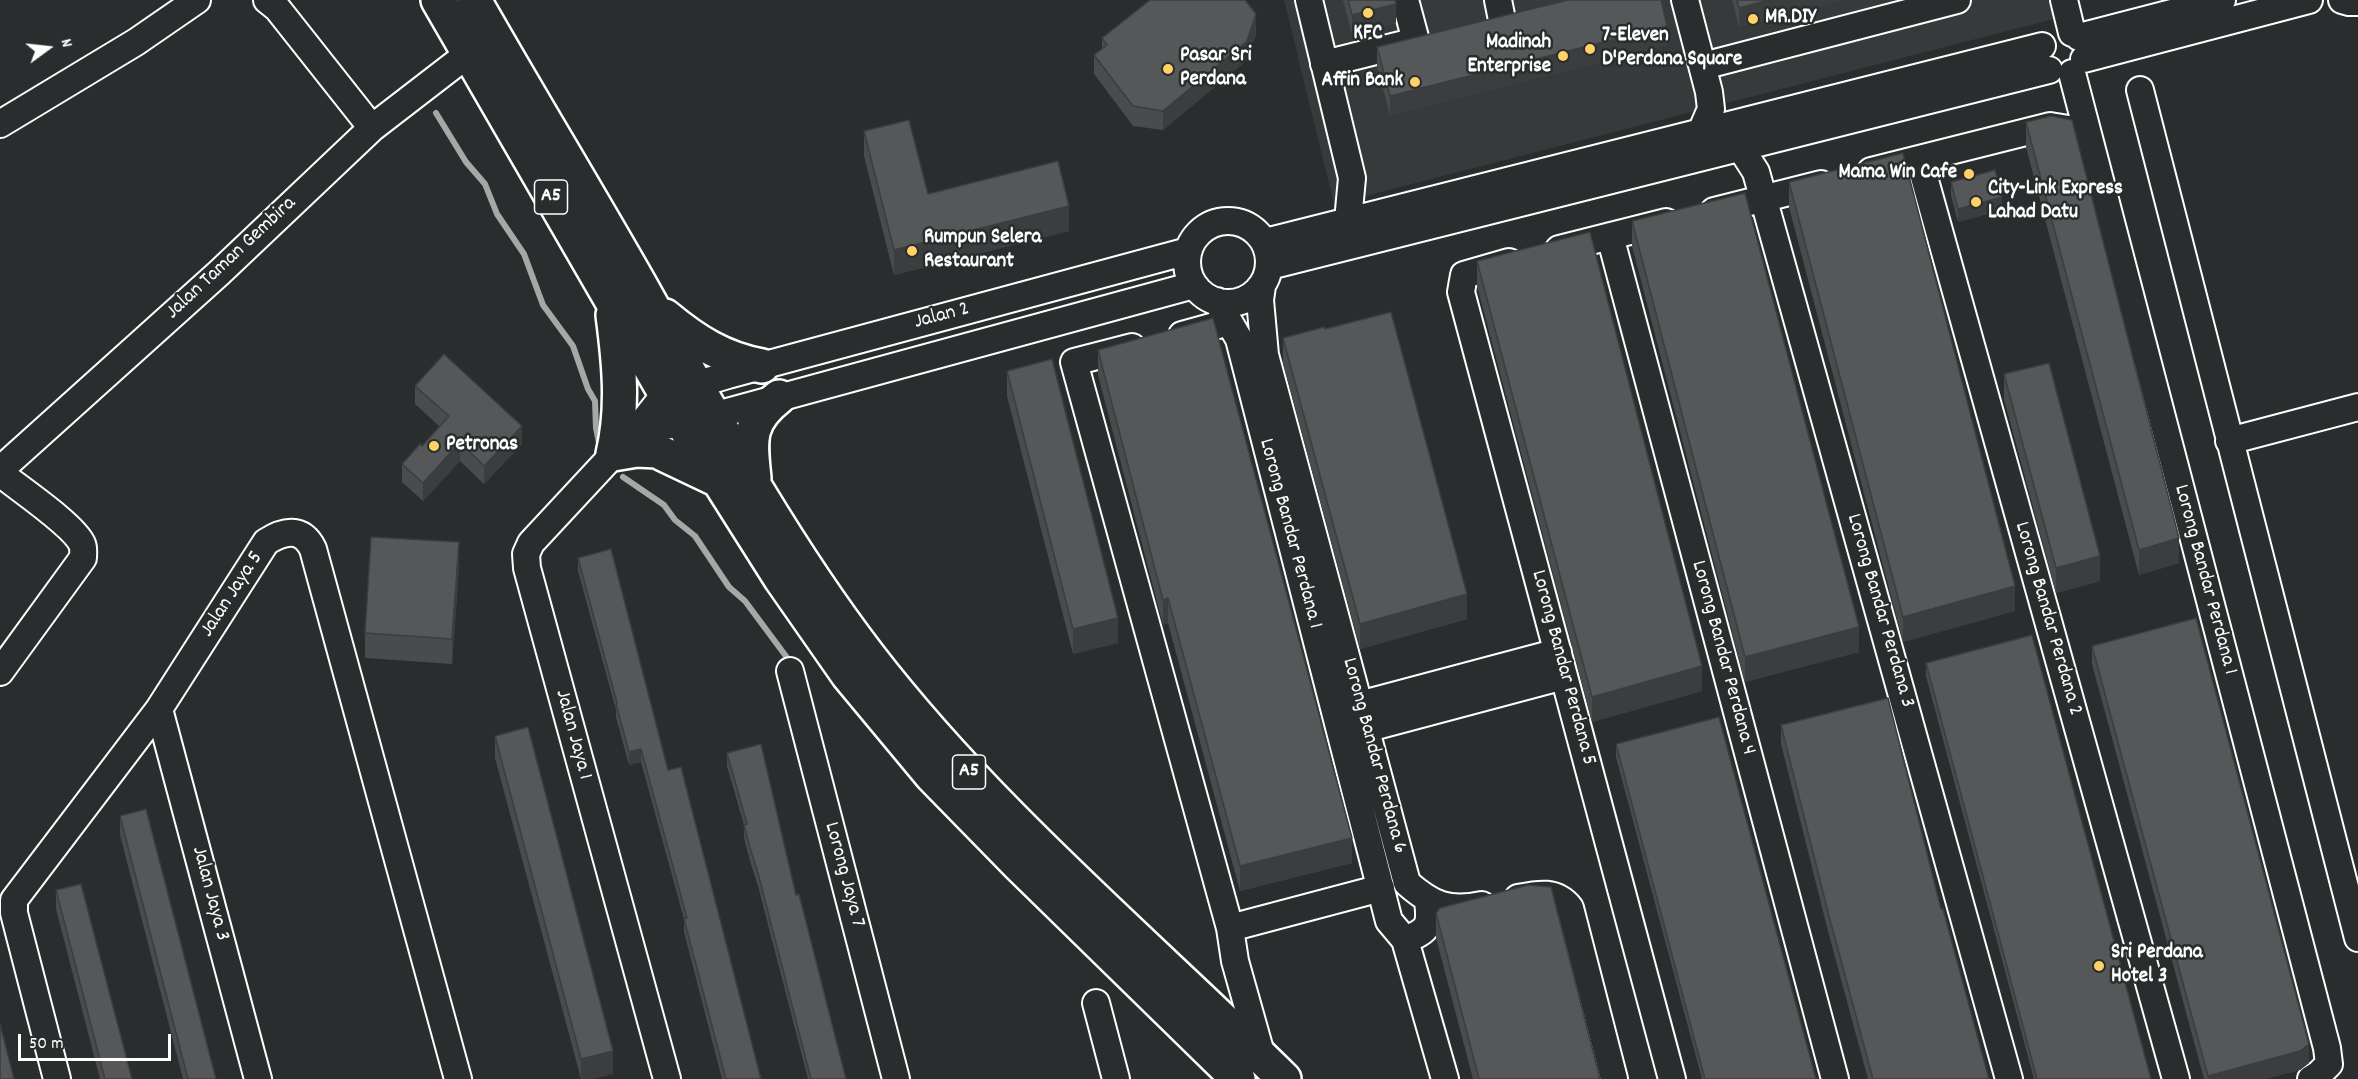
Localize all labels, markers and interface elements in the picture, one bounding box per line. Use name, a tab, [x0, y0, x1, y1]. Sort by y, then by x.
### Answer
marker: KFC	[1361, 6, 1375, 20]
place label: MR.DIY	[1765, 6, 1816, 32]
marker: MR.DIY	[1746, 12, 1760, 26]
north arrow	[18, 18, 78, 78]
place label: KFC	[1353, 22, 1383, 48]
place label: 7-Eleven D'Perdana Square	[1602, 24, 1742, 74]
place label: Madinah Enterprise	[1468, 31, 1551, 81]
text: N	[54, 36, 78, 50]
marker: 7-Eleven D'Perdana Square	[1583, 42, 1597, 56]
place label: Pasar Sri Perdana	[1180, 44, 1252, 94]
marker: Madinah Enterprise	[1556, 49, 1570, 63]
marker: Pasar Sri Perdana	[1161, 62, 1175, 76]
place label: Affin Bank	[1321, 69, 1403, 95]
marker: Affin Bank	[1408, 75, 1422, 89]
place label: Mama Win Cafe	[1838, 161, 1957, 187]
marker: Mama Win Cafe	[1962, 167, 1976, 181]
place label: City-Link Express Lahad Datu	[1988, 177, 2123, 227]
road number: A5	[534, 180, 568, 214]
street label: Jalan Taman Gembira	[162, 192, 302, 326]
marker: City-Link Express Lahad Datu	[1969, 195, 1983, 209]
place label: Rumpun Selera Restaurant	[924, 226, 1041, 276]
marker: Rumpun Selera Restaurant	[905, 244, 919, 258]
street label: Jalan 2	[912, 298, 972, 336]
place label: Petronas	[446, 433, 518, 459]
street label: Lorong Bandar Perdana 1	[1251, 436, 1327, 632]
marker: Petronas	[427, 439, 441, 453]
street label: Lorong Bandar Perdana 1	[2166, 482, 2242, 678]
street label: Lorong Bandar Perdana 3	[1839, 511, 1919, 711]
street label: Lorong Bandar Perdana 2	[2007, 519, 2087, 719]
street label: Jalan Jaya 5	[196, 547, 270, 643]
street label: Lorong Bandar Perdana 4	[1684, 558, 1760, 758]
street label: Lorong Bandar Perdana 5	[1524, 568, 1600, 768]
street label: Lorong Bandar Perdana 6	[1335, 655, 1411, 857]
street label: Jalan Jaya 1	[548, 687, 596, 783]
road number: A5	[952, 755, 986, 789]
street label: Lorong Jaya 7	[817, 820, 869, 930]
street label: Jalan Jaya 3	[184, 844, 234, 944]
place label: Sri Perdana Hotel 3	[2111, 941, 2203, 991]
marker: Sri Perdana Hotel 3	[2092, 959, 2106, 973]
scale bar	[21, 1022, 174, 1060]
text: 50 m	[29, 1032, 64, 1057]

